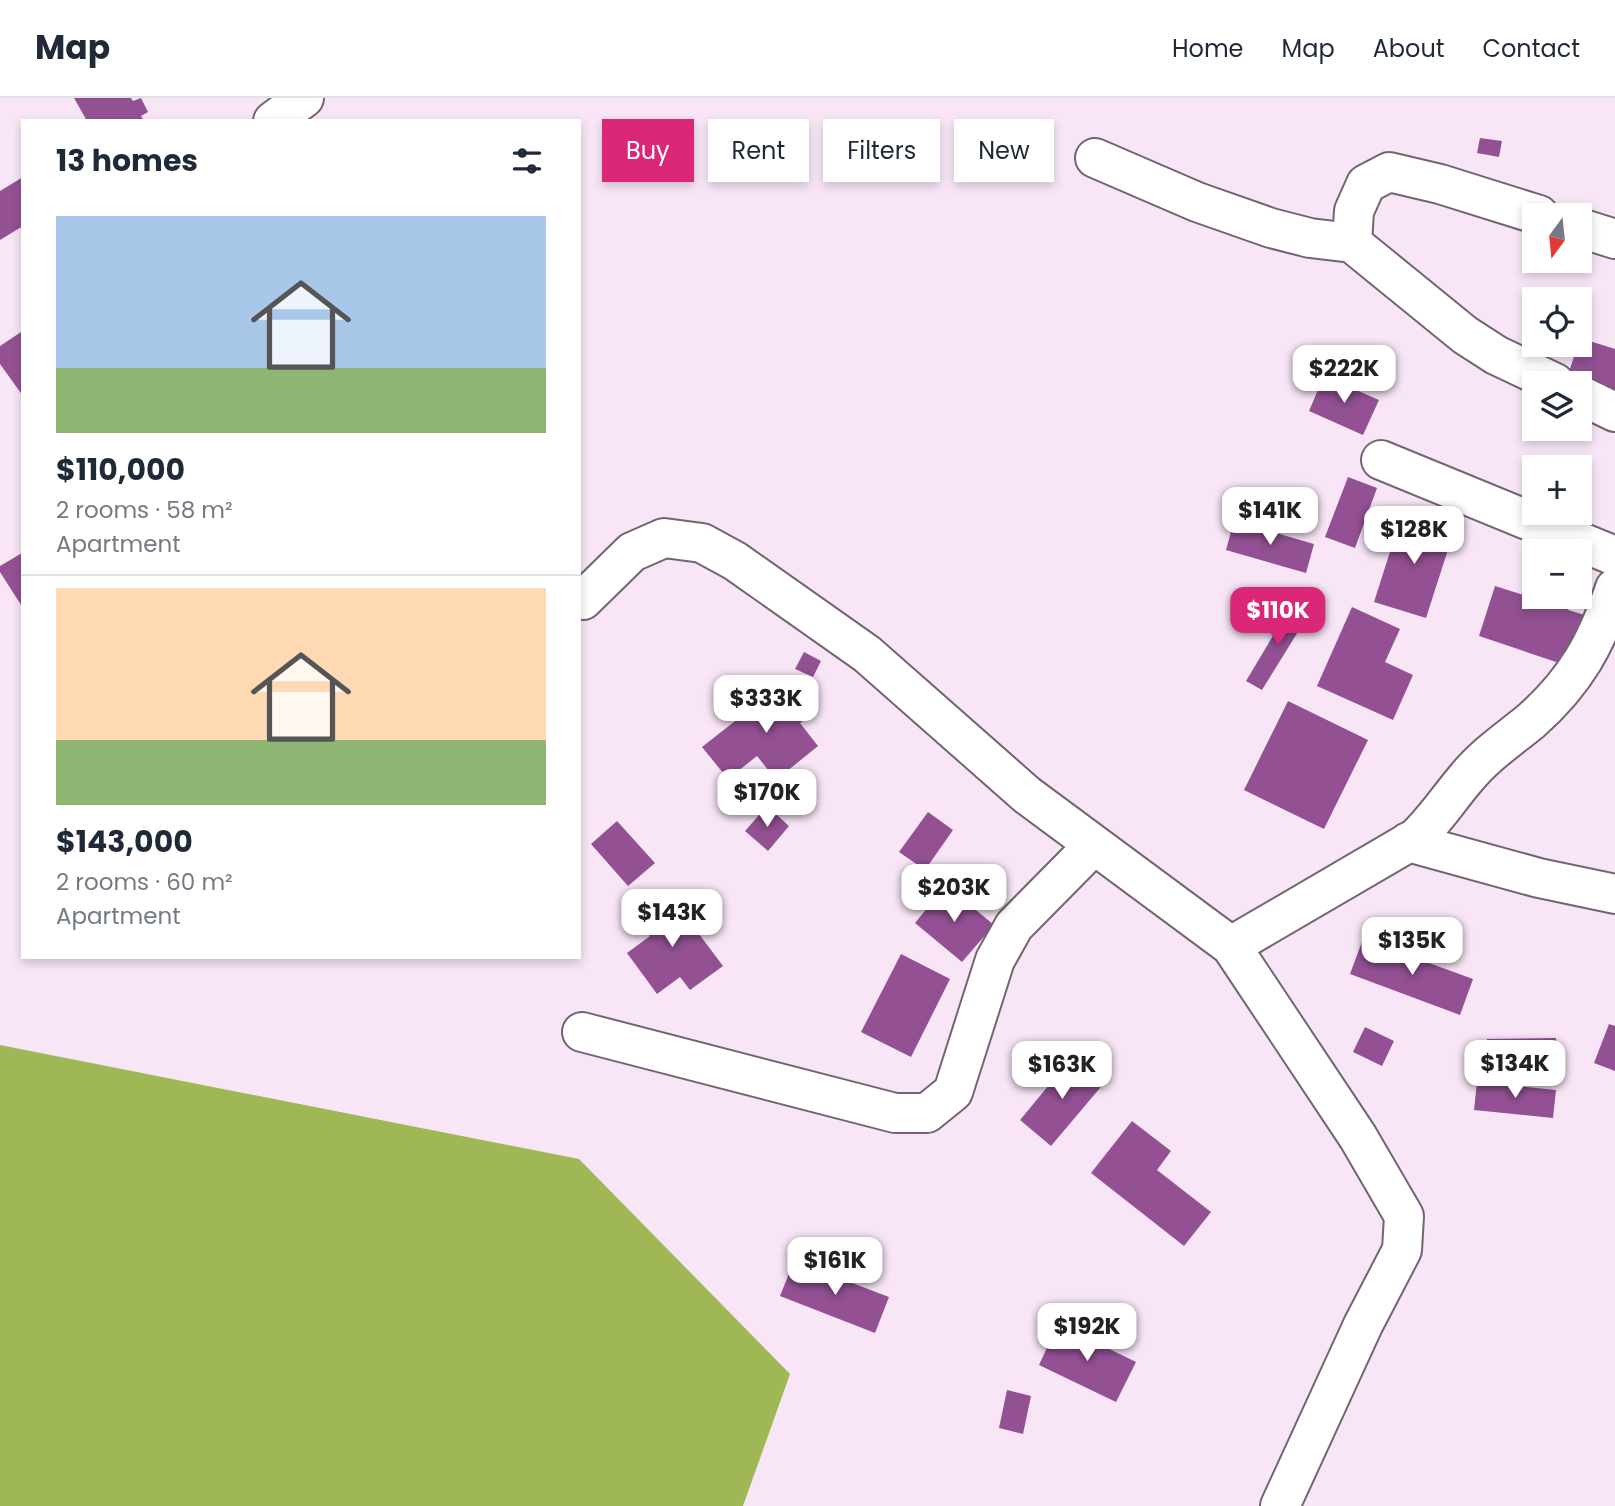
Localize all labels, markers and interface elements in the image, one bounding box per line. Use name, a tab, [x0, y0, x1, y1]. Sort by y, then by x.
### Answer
text: Map	[35, 24, 110, 71]
text: Home	[1172, 32, 1244, 65]
text: Map	[1282, 32, 1335, 65]
text: About	[1373, 32, 1444, 65]
text: Contact	[1482, 32, 1580, 65]
chip: Buy	[602, 119, 694, 182]
chip: Rent	[708, 119, 809, 182]
chip: Filters	[823, 119, 940, 182]
chip: New	[954, 119, 1054, 182]
text: 13 homes	[56, 139, 198, 182]
icon: filters	[508, 142, 546, 180]
north arrow	[1522, 203, 1592, 273]
map controls	[1522, 203, 1592, 609]
icon: home	[238, 262, 364, 388]
button: locate	[1522, 287, 1592, 357]
pin: $222K	[1295, 345, 1393, 405]
text: $222K	[1309, 352, 1379, 384]
button: layers	[1522, 371, 1592, 441]
text: $110,000	[56, 448, 185, 491]
button: +	[1522, 455, 1592, 525]
pin: $141K	[1221, 488, 1319, 547]
text: 2 rooms · 58 m²	[56, 494, 233, 526]
text: $141K	[1238, 494, 1302, 526]
pin: $128K	[1365, 506, 1463, 566]
text: $128K	[1380, 513, 1448, 545]
text: Apartment	[56, 528, 181, 560]
button: −	[1522, 539, 1592, 609]
pin: $110K	[1229, 588, 1327, 647]
text: $110K	[1246, 594, 1310, 626]
icon: home	[238, 634, 364, 760]
pin: $333K	[717, 676, 815, 735]
text: $333K	[730, 682, 802, 714]
pin: $170K	[718, 770, 816, 829]
text: $170K	[733, 776, 801, 808]
text: $143,000	[56, 820, 193, 863]
pin: $203K	[905, 864, 1003, 924]
text: 2 rooms · 60 m²	[56, 866, 233, 898]
text: $203K	[917, 871, 991, 903]
pin: $143K	[623, 890, 721, 949]
text: $143K	[637, 896, 707, 928]
text: Apartment	[56, 900, 181, 932]
pin: $135K	[1363, 918, 1461, 977]
text: $135K	[1378, 924, 1446, 956]
pin: $134K	[1466, 1040, 1564, 1100]
pin: $163K	[1013, 1042, 1111, 1101]
text: $134K	[1480, 1047, 1550, 1079]
text: $163K	[1028, 1048, 1096, 1080]
pin: $161K	[786, 1238, 884, 1297]
text: $161K	[803, 1244, 867, 1276]
pin: $192K	[1038, 1304, 1136, 1363]
text: $192K	[1053, 1310, 1121, 1342]

